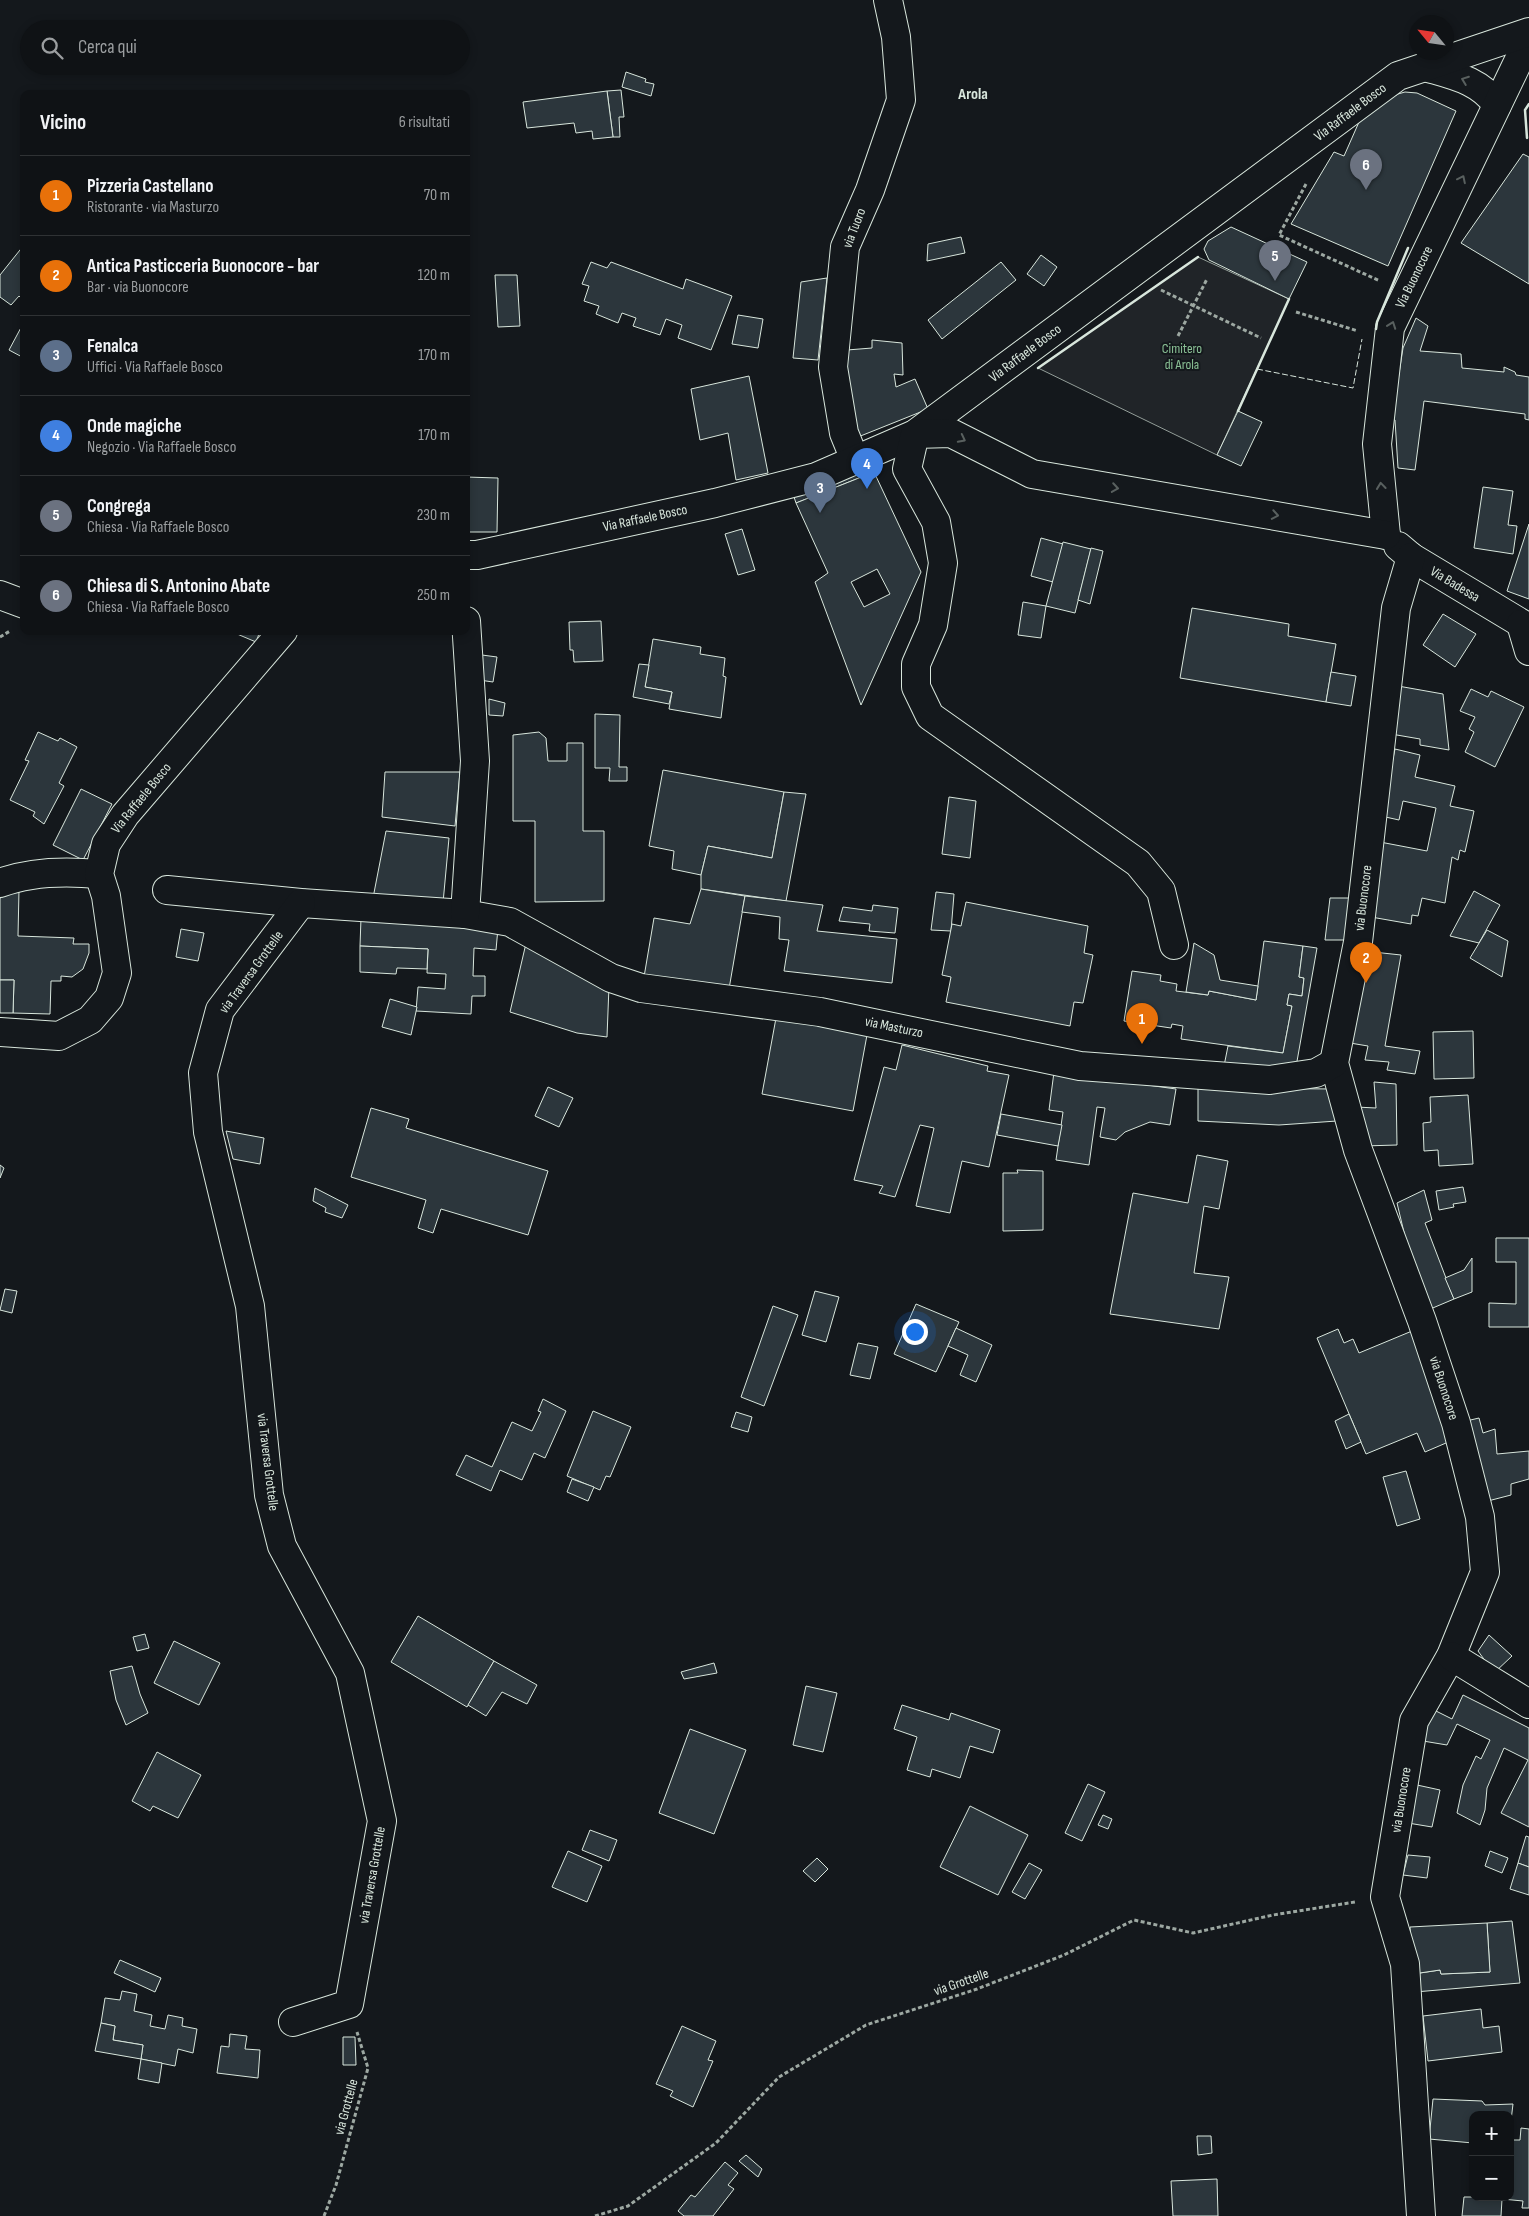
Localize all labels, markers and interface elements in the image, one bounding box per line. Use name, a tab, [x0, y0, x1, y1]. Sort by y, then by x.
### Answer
north arrow	[1409, 15, 1454, 60]
search box	[20, 20, 470, 75]
icon: search	[38, 34, 66, 62]
text: Cerca qui	[78, 36, 137, 59]
one-way arrow	[1461, 76, 1470, 86]
street label: Via Raffaele Bosco	[1311, 79, 1390, 145]
district label: Arola	[957, 85, 988, 104]
text: Vicino	[40, 110, 86, 135]
text: 6 risultati	[399, 113, 450, 132]
pin: 6	[1350, 149, 1382, 190]
text: Pizzeria Castellano	[87, 175, 214, 198]
one-way arrow	[1456, 175, 1466, 184]
text: 1	[53, 186, 59, 205]
text: 70 m	[424, 186, 450, 205]
text: Ristorante · via Masturzo	[87, 198, 219, 217]
street label: via Tuoro	[839, 205, 869, 250]
pin: 5	[1259, 240, 1291, 281]
street label: Via Buonocore	[1392, 243, 1436, 311]
text: Antica Pasticceria Buonocore - bar	[87, 255, 319, 278]
text: 2	[52, 266, 60, 285]
text: 120 m	[418, 266, 450, 285]
text: Bar · via Buonocore	[87, 278, 189, 297]
street label: Via Raffaele Bosco	[986, 320, 1065, 386]
one-way arrow	[1386, 321, 1396, 330]
text: Fenalca	[87, 335, 138, 358]
park label: Cimitero di Arola	[1162, 340, 1202, 373]
text: 3	[52, 346, 60, 365]
text: 170 m	[418, 346, 450, 365]
text: Uffici · Via Raffaele Bosco	[87, 358, 223, 377]
text: Onde magiche	[87, 415, 182, 438]
text: 4	[52, 426, 60, 445]
text: 170 m	[418, 426, 450, 445]
one-way arrow	[957, 433, 966, 443]
text: Negozio · Via Raffaele Bosco	[87, 438, 236, 457]
pin: 4	[851, 448, 883, 489]
pin: 3	[804, 472, 836, 513]
one-way arrow	[1111, 482, 1120, 492]
one-way arrow	[1376, 482, 1387, 490]
text: Congrega	[87, 495, 151, 518]
street label: Via Raffaele Bosco	[601, 501, 689, 535]
text: 5	[52, 506, 60, 525]
text: 230 m	[417, 506, 450, 525]
one-way arrow	[1271, 510, 1280, 520]
text: Chiesa · Via Raffaele Bosco	[87, 518, 229, 537]
street label: Via Badessa	[1427, 563, 1483, 605]
text: Chiesa di S. Antonino Abate	[87, 575, 270, 598]
text: 6	[52, 586, 60, 605]
text: 250 m	[417, 586, 450, 605]
text: Chiesa · Via Raffaele Bosco	[87, 598, 229, 617]
street label: Via Raffaele Bosco	[107, 759, 175, 837]
street label: via Buonocore	[1351, 864, 1375, 932]
street label: via Traversa Grottelle	[215, 927, 287, 1017]
pin: 2	[1350, 942, 1382, 983]
pin: 1	[1126, 1003, 1158, 1044]
street label: via Masturzo	[863, 1013, 925, 1042]
your location	[902, 1319, 928, 1345]
street label: via Buonocore	[1426, 1354, 1462, 1422]
street label: via Traversa Grottelle	[254, 1412, 282, 1512]
street label: via Buonocore	[1387, 1766, 1415, 1834]
street label: via Traversa Grottelle	[355, 1825, 389, 1925]
street label: via Grottelle	[931, 1965, 991, 1999]
street label: via Grottelle	[330, 2077, 362, 2137]
map controls	[1469, 2111, 1514, 2201]
button: +	[1469, 2111, 1514, 2156]
button: −	[1469, 2156, 1514, 2201]

